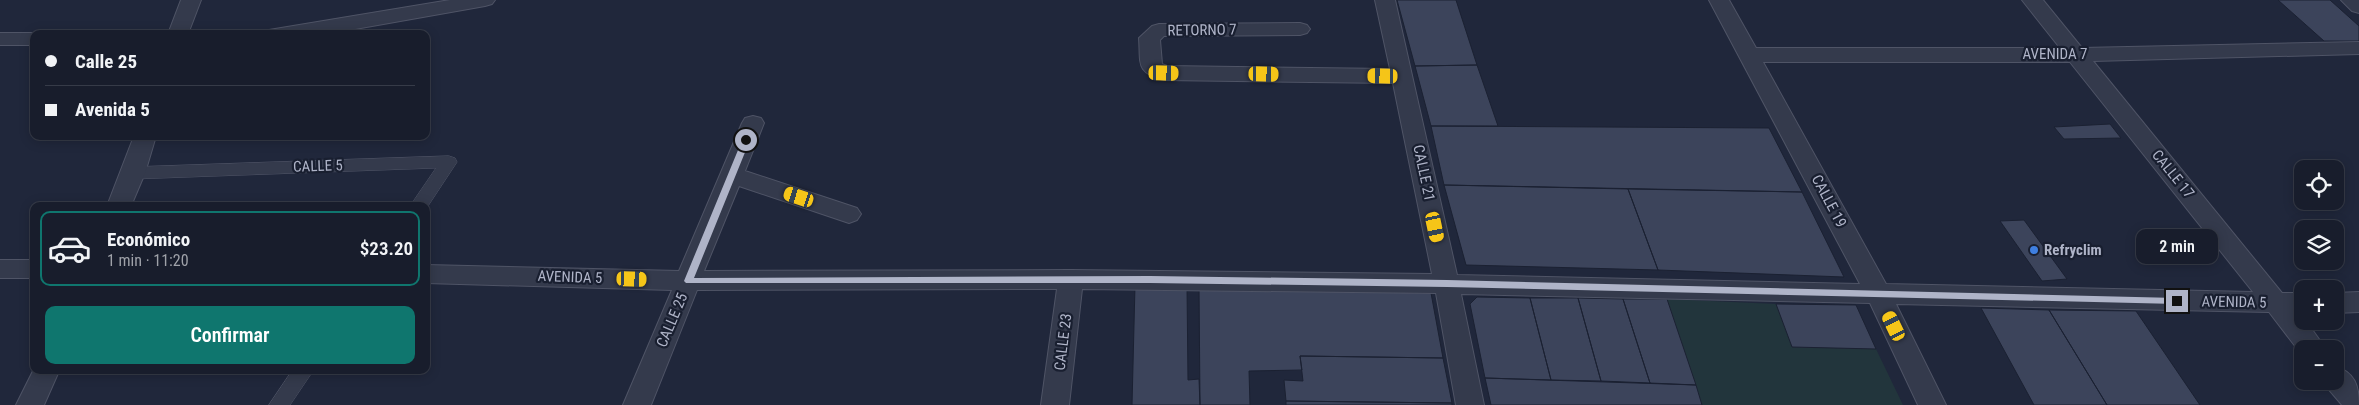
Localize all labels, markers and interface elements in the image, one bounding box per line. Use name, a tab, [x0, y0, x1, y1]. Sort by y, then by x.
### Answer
street label: RETORNO 7	[1167, 20, 1237, 40]
street label: AVENIDA 7	[2023, 45, 2087, 63]
text: Calle 25	[75, 50, 137, 73]
car	[1148, 65, 1179, 81]
car	[1248, 66, 1279, 82]
car	[1367, 68, 1398, 84]
text: Avenida 5	[75, 98, 150, 121]
route start	[735, 129, 757, 151]
street label: CALLE 21	[1409, 143, 1439, 203]
street label: CALLE 17	[2148, 146, 2198, 202]
street label: CALLE 5	[293, 156, 343, 176]
map controls	[2294, 160, 2344, 390]
button: locate	[2294, 160, 2344, 210]
street label: CALLE 19	[1808, 172, 1850, 230]
car	[782, 185, 815, 209]
car	[1424, 211, 1445, 243]
button: layers	[2294, 220, 2344, 270]
icon: car	[47, 226, 92, 271]
text: Económico	[107, 228, 190, 251]
callout: 2 min	[2136, 228, 2218, 264]
text: $23.20	[360, 237, 413, 260]
text: 2 min	[2159, 237, 2195, 256]
place label: Refryclim	[2044, 241, 2102, 259]
marker: Refryclim	[2028, 244, 2040, 256]
text: 1 min · 11:20	[107, 251, 189, 270]
street label: AVENIDA 5	[537, 267, 603, 287]
car	[616, 271, 647, 287]
button: +	[2294, 280, 2344, 330]
street label: CALLE 25	[653, 290, 691, 350]
route end	[2166, 290, 2188, 312]
street label: AVENIDA 5	[2201, 292, 2267, 312]
button: Confirmar	[45, 306, 415, 364]
car	[1880, 309, 1907, 343]
street label: CALLE 23	[1051, 313, 1075, 371]
button: −	[2294, 340, 2344, 390]

